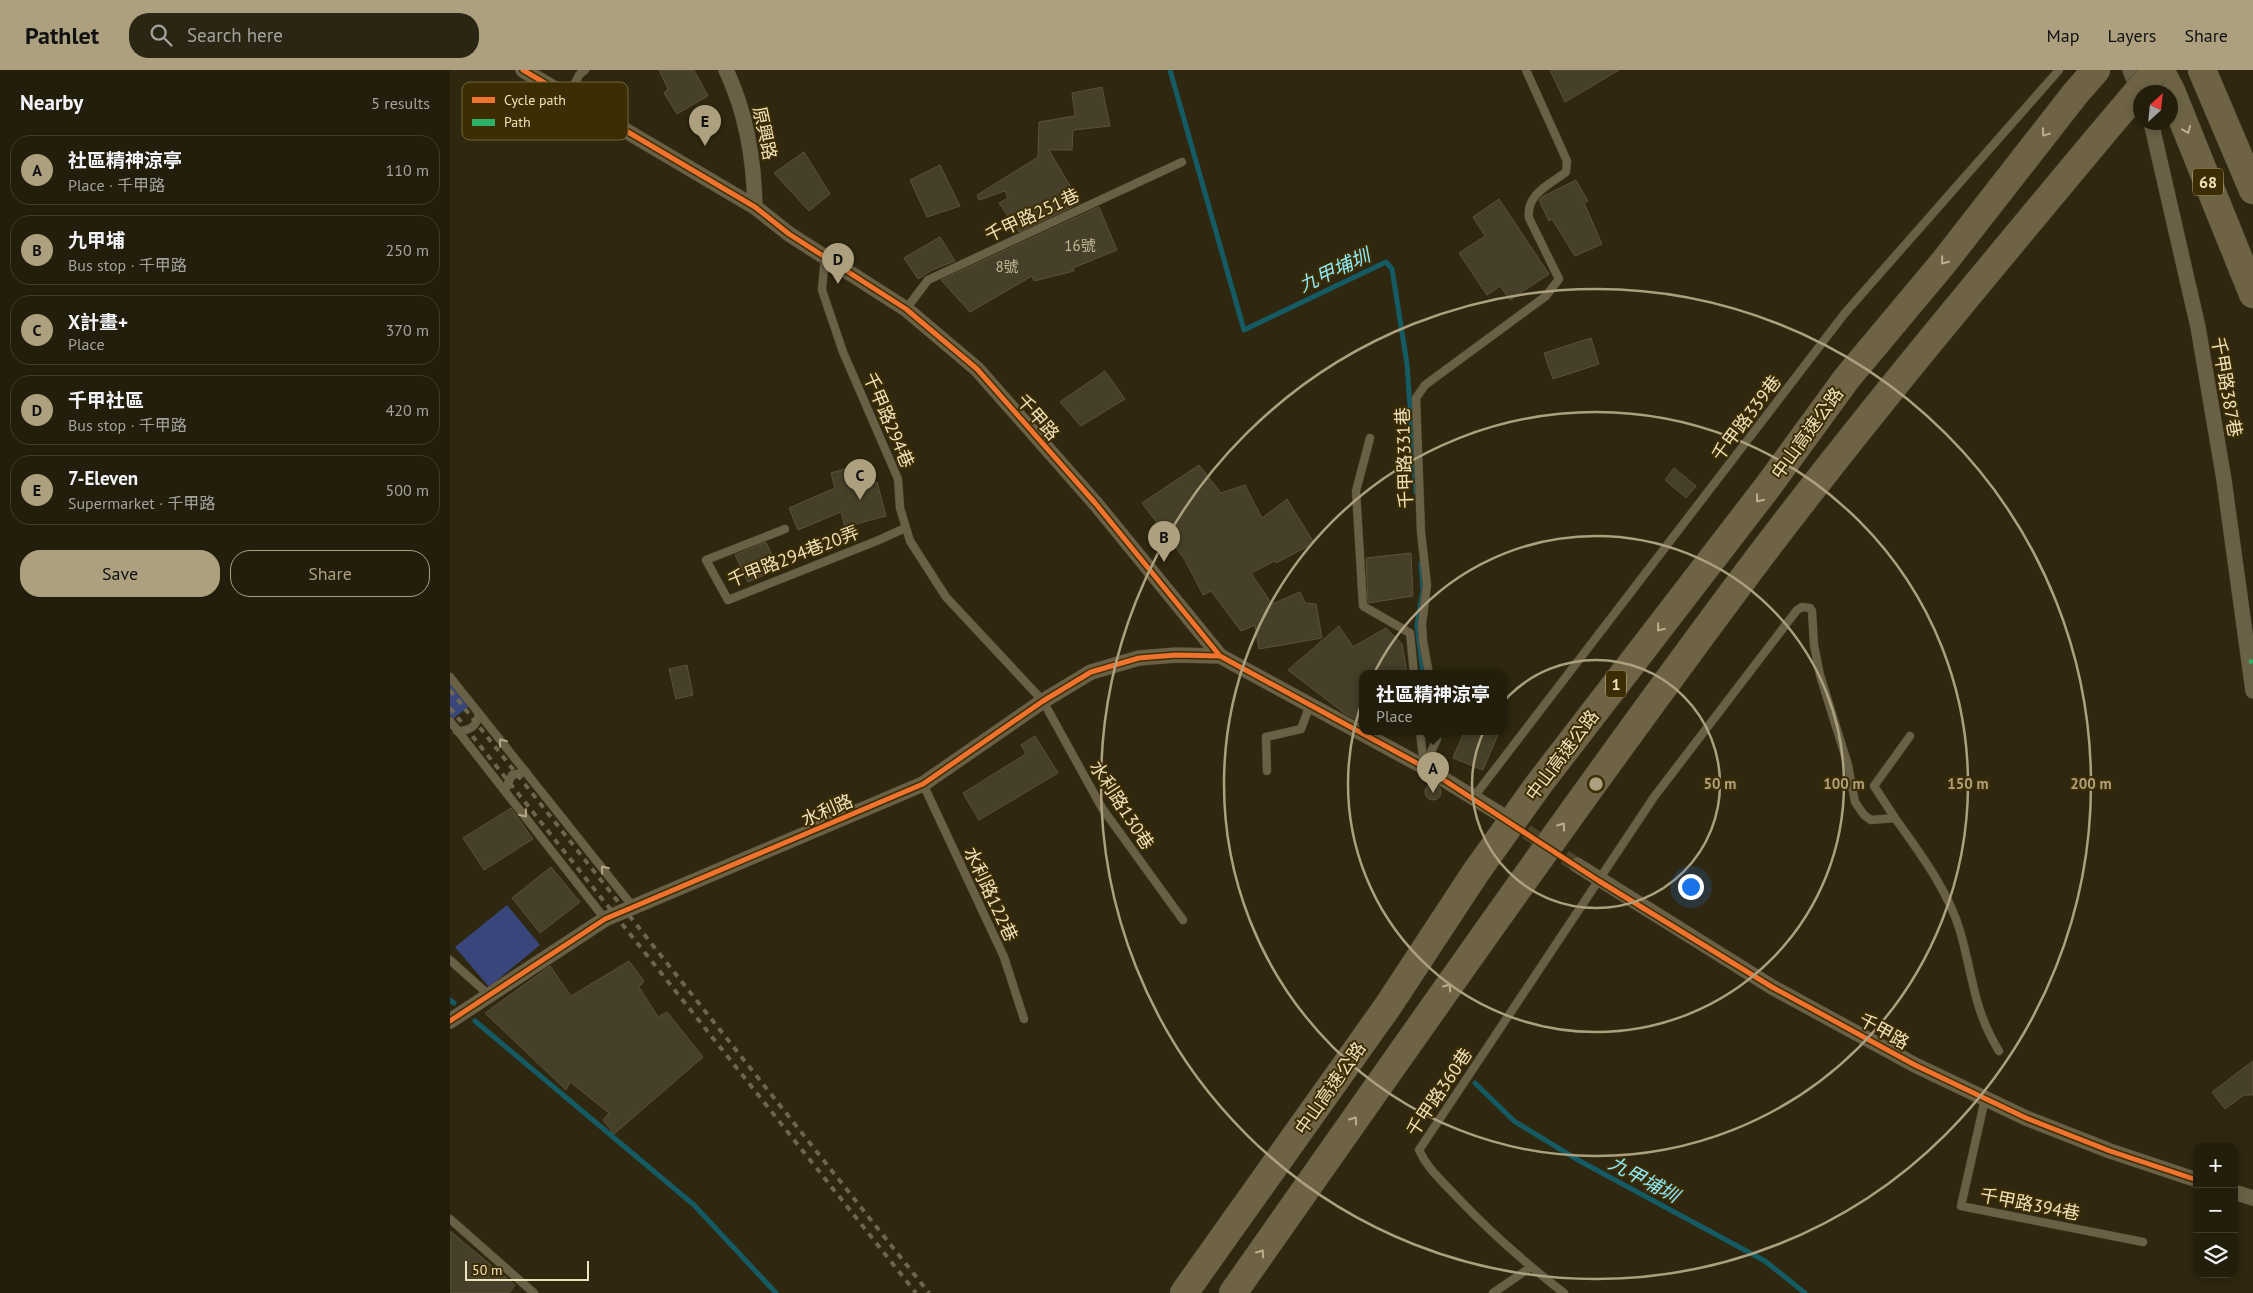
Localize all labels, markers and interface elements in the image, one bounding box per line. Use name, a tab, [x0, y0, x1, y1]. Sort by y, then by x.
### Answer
search box	[129, 13, 479, 58]
text: Pathlet	[25, 20, 99, 51]
icon: search	[147, 21, 175, 49]
text: Search here	[187, 23, 283, 47]
text: Map	[2047, 24, 2079, 47]
text: Layers	[2107, 24, 2156, 47]
text: Share	[2184, 24, 2228, 47]
legend	[462, 82, 628, 140]
north arrow	[2133, 85, 2178, 130]
text: Nearby	[20, 89, 83, 116]
text: Cycle path	[504, 91, 566, 109]
text: 5 results	[371, 93, 430, 113]
street label: 原興路	[748, 104, 782, 162]
pin: E	[689, 105, 721, 146]
text: Path	[504, 113, 531, 131]
one-way arrow	[2181, 126, 2191, 134]
one-way arrow	[2042, 127, 2051, 137]
text: 社區精神涼亭	[68, 148, 182, 172]
text: A	[32, 160, 42, 180]
text: 110 m	[386, 160, 429, 180]
road number: 68	[2193, 168, 2223, 195]
text: Place · 千甲路	[68, 175, 165, 195]
street label: 千甲路251巷	[981, 183, 1083, 247]
text: 九甲埔	[68, 228, 125, 252]
house number: 16號	[1064, 236, 1096, 255]
text: B	[32, 240, 42, 260]
text: 250 m	[386, 240, 429, 260]
water label: 九甲埔圳	[1294, 242, 1376, 297]
pin: D	[822, 243, 854, 284]
text: Bus stop · 千甲路	[68, 255, 187, 275]
one-way arrow	[1941, 255, 1950, 264]
house number: 8號	[995, 257, 1019, 276]
text: X計畫+	[68, 310, 128, 334]
text: C	[33, 320, 41, 340]
text: 370 m	[386, 320, 429, 340]
text: Place	[68, 334, 105, 354]
street label: 千甲路387巷	[2207, 335, 2247, 439]
street label: 千甲路294巷	[859, 369, 919, 471]
street label: 千甲路339巷	[1706, 371, 1786, 465]
street label: 中山高速公路	[1766, 383, 1848, 483]
text: 千甲社區	[68, 388, 144, 412]
street label: 千甲路	[1012, 389, 1064, 445]
text: D	[32, 400, 42, 420]
text: 420 m	[386, 400, 429, 420]
street label: 千甲路331巷	[1391, 407, 1417, 509]
text: Bus stop · 千甲路	[68, 415, 187, 435]
pin: C	[844, 459, 876, 500]
text: 7-Eleven	[68, 466, 138, 490]
text: E	[33, 480, 41, 500]
text: 500 m	[386, 480, 429, 500]
text: Supermarket · 千甲路	[68, 493, 216, 513]
one-way arrow	[1756, 493, 1764, 502]
street label: 千甲路294巷20弄	[724, 520, 862, 592]
pin: B	[1148, 521, 1180, 562]
button: Save	[20, 550, 220, 597]
button: Share	[230, 550, 430, 597]
one-way arrow	[1657, 622, 1665, 631]
popup	[1359, 670, 1507, 735]
road number: 1	[1606, 670, 1626, 698]
text: 社區精神涼亭	[1376, 682, 1490, 706]
street label: 中山高速公路	[1520, 705, 1604, 805]
text: Place	[1376, 706, 1413, 726]
one-way arrow	[499, 739, 508, 748]
pin: A	[1417, 752, 1449, 793]
street label: 水利路130巷	[1085, 756, 1159, 854]
text: 50 m	[1704, 774, 1736, 793]
text: 100 m	[1823, 774, 1865, 793]
text: 150 m	[1947, 774, 1989, 793]
text: 200 m	[2070, 774, 2112, 793]
centre of rings	[1587, 775, 1605, 793]
street label: 水利路	[798, 789, 856, 831]
one-way arrow	[518, 808, 527, 818]
one-way arrow	[1557, 823, 1565, 832]
street label: 水利路122巷	[959, 843, 1023, 945]
one-way arrow	[600, 866, 609, 875]
your location	[1678, 874, 1704, 900]
one-way arrow	[1442, 983, 1451, 993]
street label: 千甲路	[1855, 1008, 1913, 1054]
street label: 中山高速公路	[1290, 1037, 1370, 1139]
street label: 千甲路360巷	[1401, 1044, 1477, 1140]
one-way arrow	[1349, 1117, 1357, 1126]
map controls	[2193, 1143, 2238, 1278]
button: +	[2193, 1143, 2238, 1188]
water label: 九甲埔圳	[1605, 1151, 1686, 1209]
street label: 千甲路394巷	[1978, 1183, 2082, 1225]
button: −	[2193, 1188, 2238, 1233]
button: layers	[2193, 1233, 2238, 1278]
one-way arrow	[1255, 1249, 1264, 1259]
scale bar	[465, 1258, 589, 1281]
text: 50 m	[472, 1261, 502, 1279]

